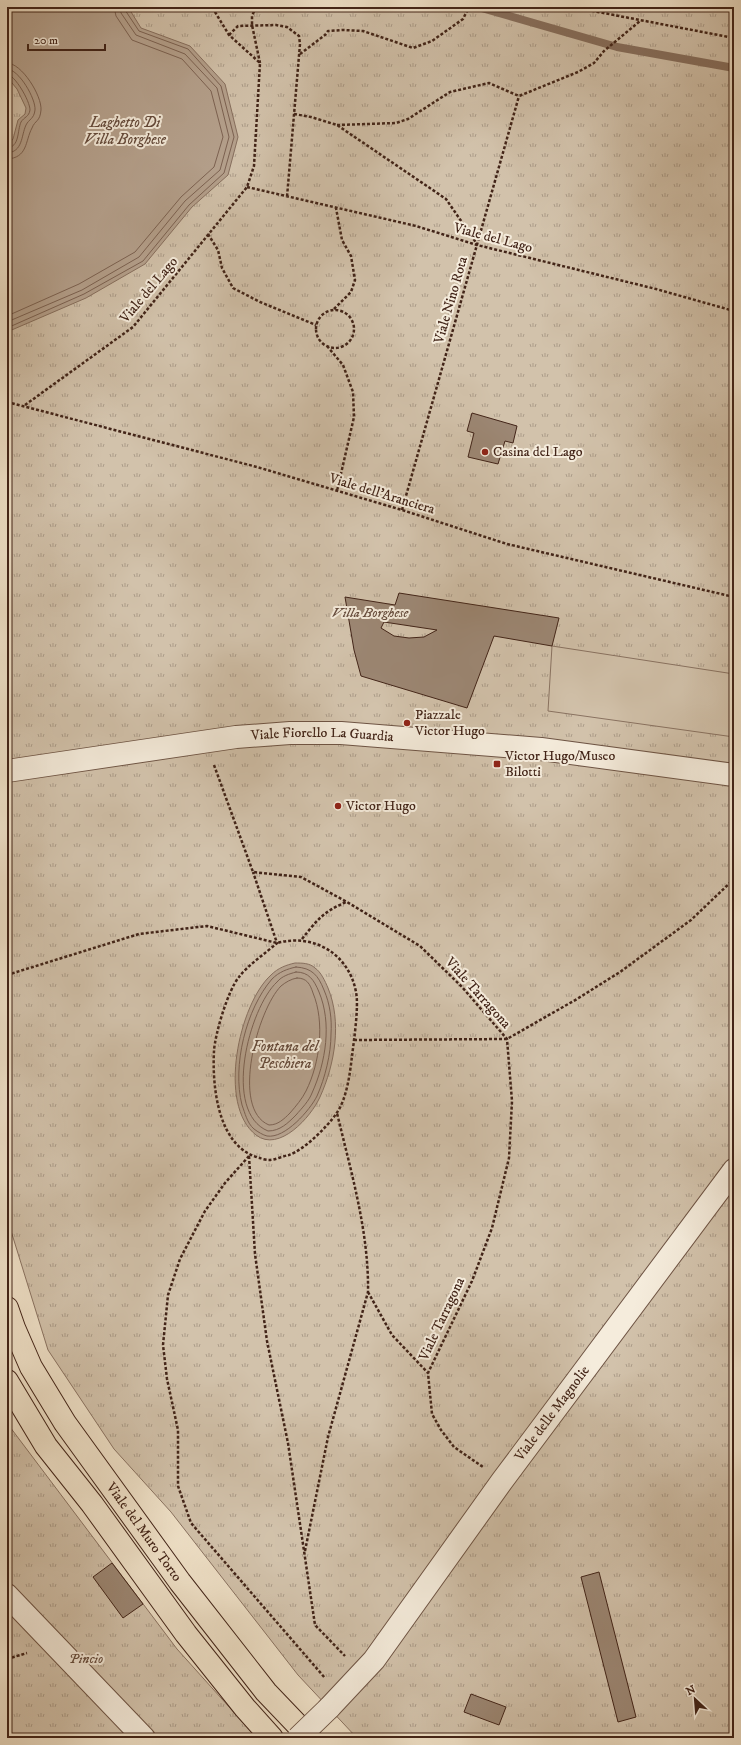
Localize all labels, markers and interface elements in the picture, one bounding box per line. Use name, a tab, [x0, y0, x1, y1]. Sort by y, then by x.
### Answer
scale bar	[28, 26, 105, 52]
text: 20 m	[34, 33, 58, 48]
water label: Laghetto Di Villa Borghese	[84, 113, 167, 149]
street label: Viale del Lago	[451, 219, 535, 257]
street label: Viale del Lago	[115, 253, 182, 328]
street label: Viale Nino Rota	[430, 254, 472, 346]
place label: Casina del Lago	[493, 443, 583, 461]
marker: Casina del Lago	[480, 447, 490, 457]
street label: Viale dell'Aranciera	[326, 469, 437, 519]
park label: Villa Borghese	[332, 604, 409, 622]
place label: Piazzale Victor Hugo	[414, 706, 485, 740]
marker: Piazzale Victor Hugo	[402, 718, 412, 728]
street label: Viale Fiorello La Guardia	[249, 724, 394, 746]
place label: Victor Hugo/Museo Bilotti	[504, 747, 615, 781]
marker: Victor Hugo/Museo Bilotti	[492, 759, 502, 769]
place label: Victor Hugo	[345, 797, 416, 815]
marker: Victor Hugo	[333, 801, 343, 811]
street label: Viale Tarragona	[441, 953, 515, 1032]
water label: Fontana del Peschiera	[252, 1037, 320, 1073]
street label: Viale Tarragona	[414, 1274, 469, 1364]
street label: Viale delle Magnolie	[510, 1362, 594, 1466]
street label: Viale del Muro Torto	[101, 1478, 186, 1585]
park label: Pincio	[69, 1650, 103, 1668]
north arrow	[675, 1679, 715, 1719]
text: N	[684, 1683, 698, 1699]

